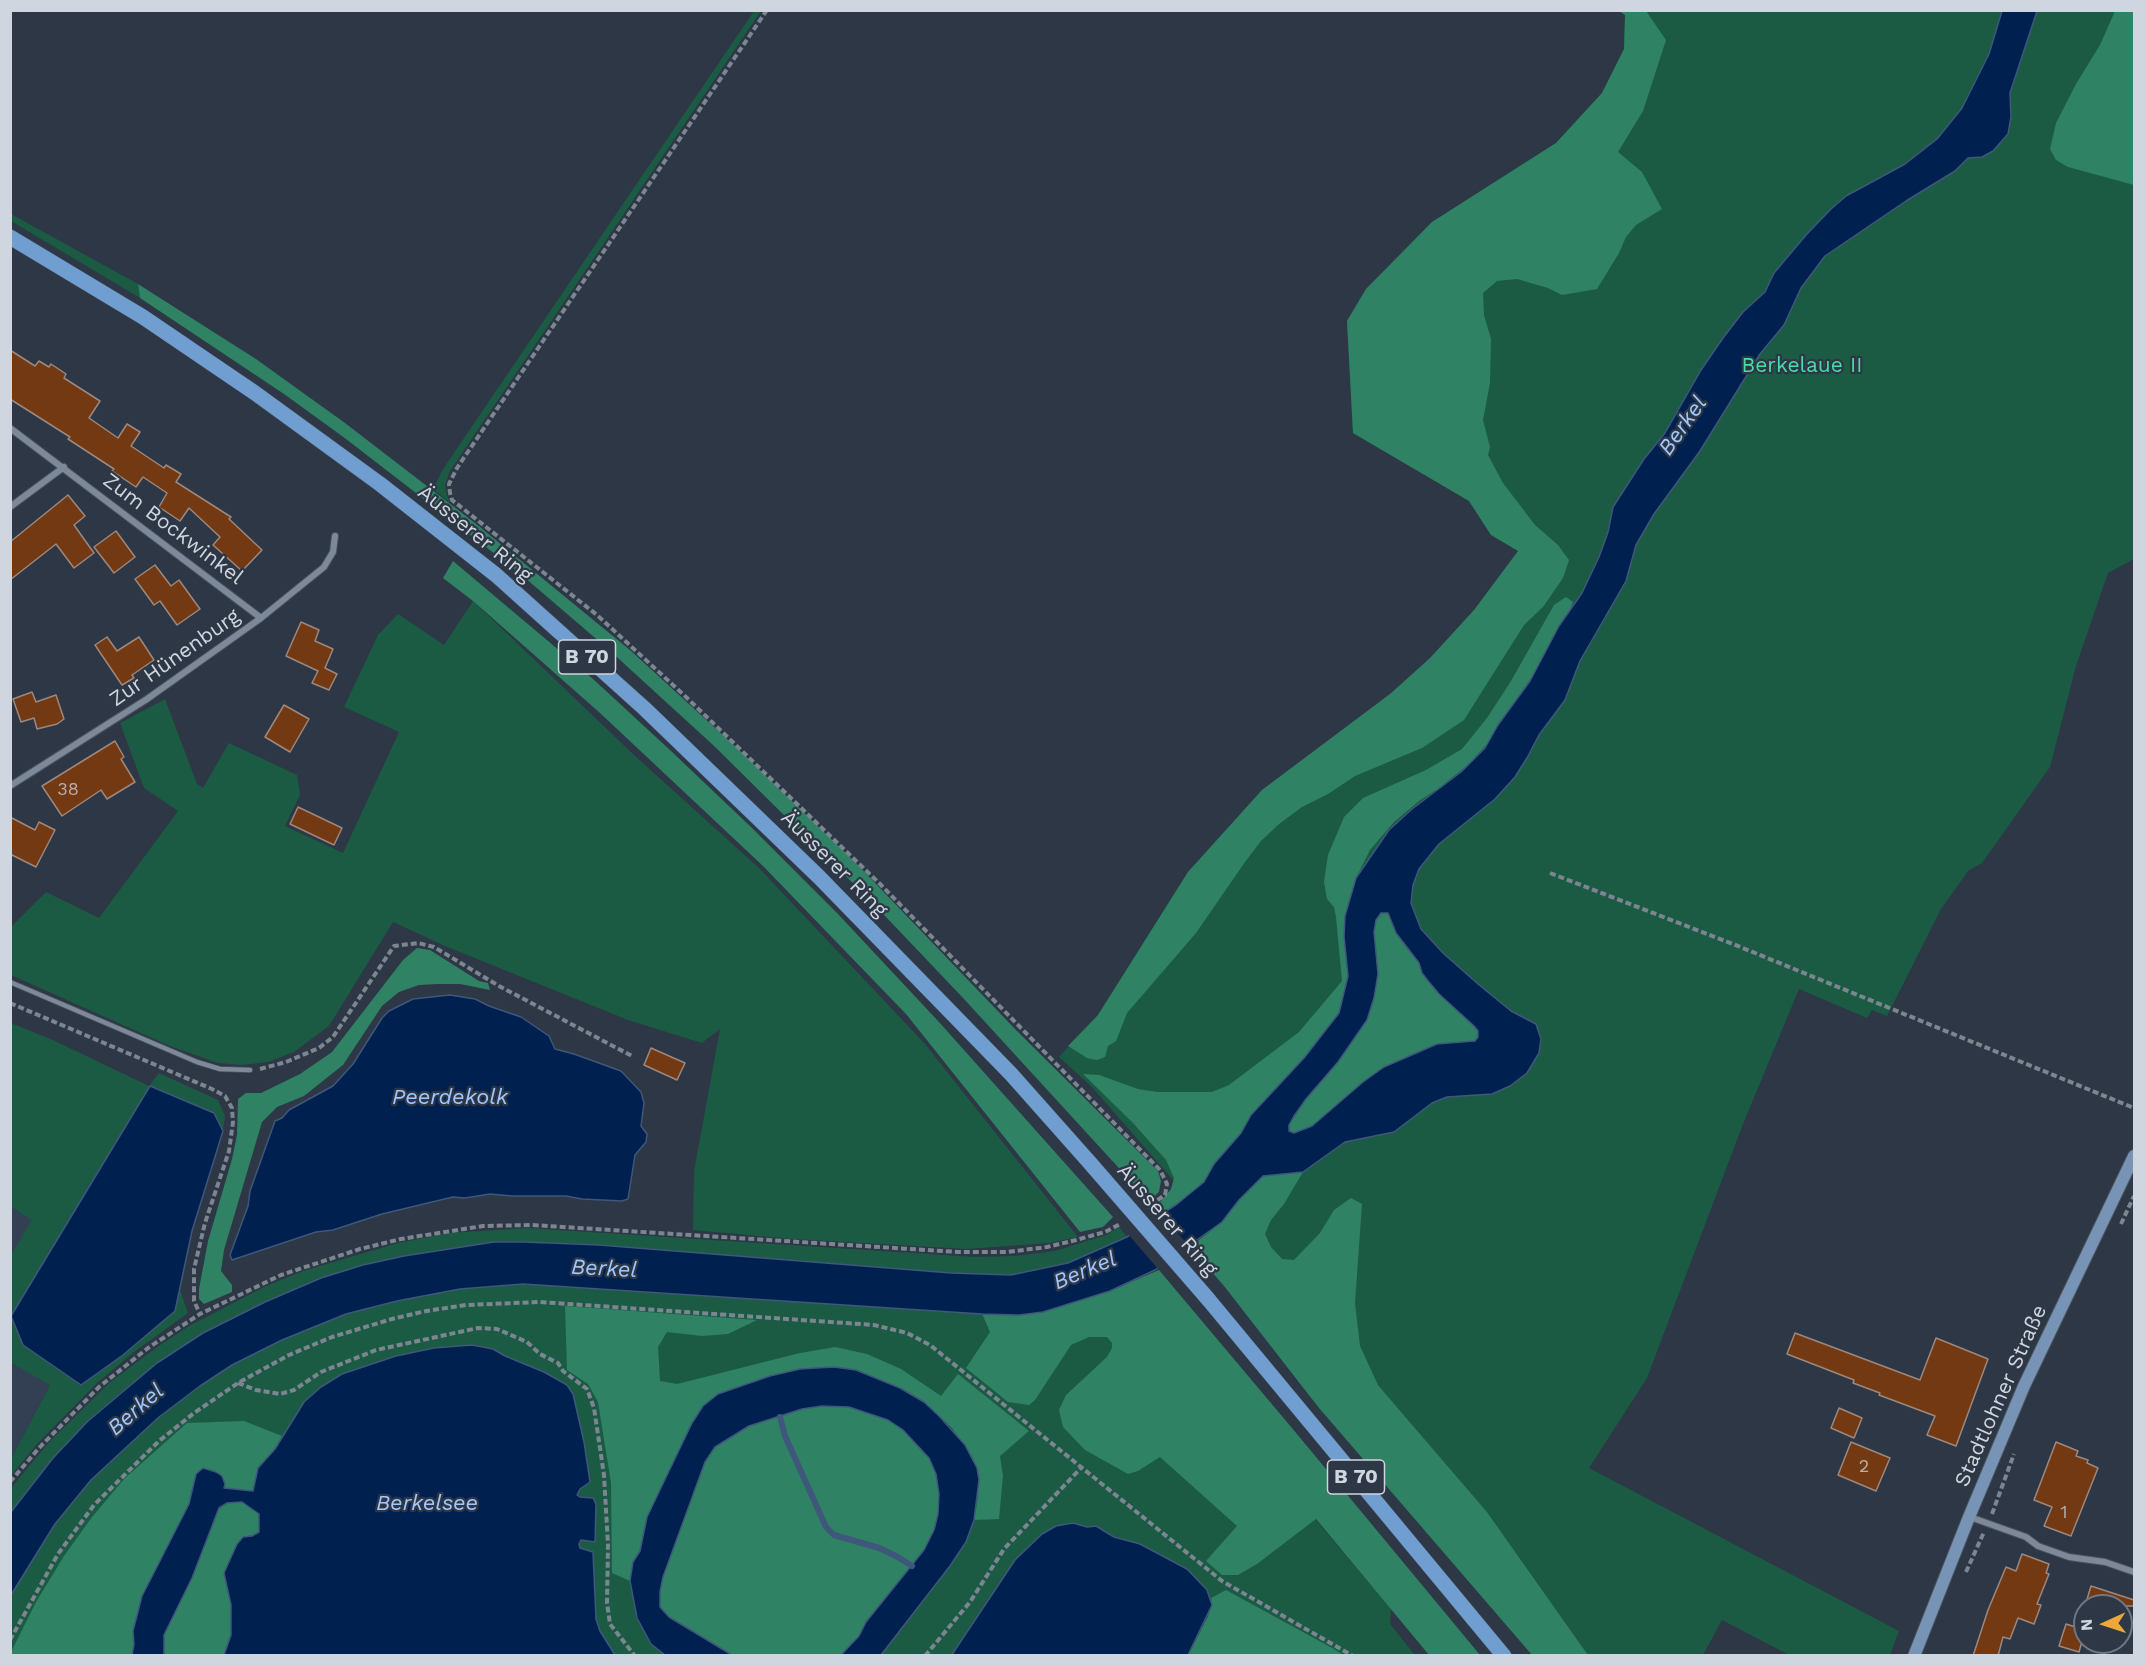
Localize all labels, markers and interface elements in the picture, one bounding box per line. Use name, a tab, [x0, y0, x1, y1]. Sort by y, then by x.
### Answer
park label: Berkelaue II	[1741, 353, 1863, 379]
water label: Berkel	[1653, 391, 1713, 461]
street label: Zum Bockwinkel	[98, 468, 248, 590]
street label: Äusserer Ring	[412, 480, 538, 588]
street label: Zur Hünenburg	[105, 604, 245, 712]
road number: B 70	[558, 640, 616, 674]
house number: 38	[57, 779, 79, 801]
street label: Äusserer Ring	[775, 805, 893, 923]
water label: Peerdekolk	[392, 1085, 508, 1111]
street label: Äusserer Ring	[1111, 1159, 1223, 1281]
water label: Berkel	[1049, 1246, 1121, 1296]
water label: Berkel	[570, 1254, 638, 1284]
street label: Stadtlohner Straße	[1950, 1301, 2052, 1491]
water label: Berkel	[102, 1378, 170, 1442]
house number: 2	[1859, 1456, 1869, 1478]
road number: B 70	[1328, 1460, 1384, 1494]
water label: Berkelsee	[376, 1491, 478, 1517]
house number: 1	[2060, 1502, 2068, 1524]
north arrow	[2073, 1594, 2133, 1654]
text: N	[2077, 1618, 2096, 1631]

